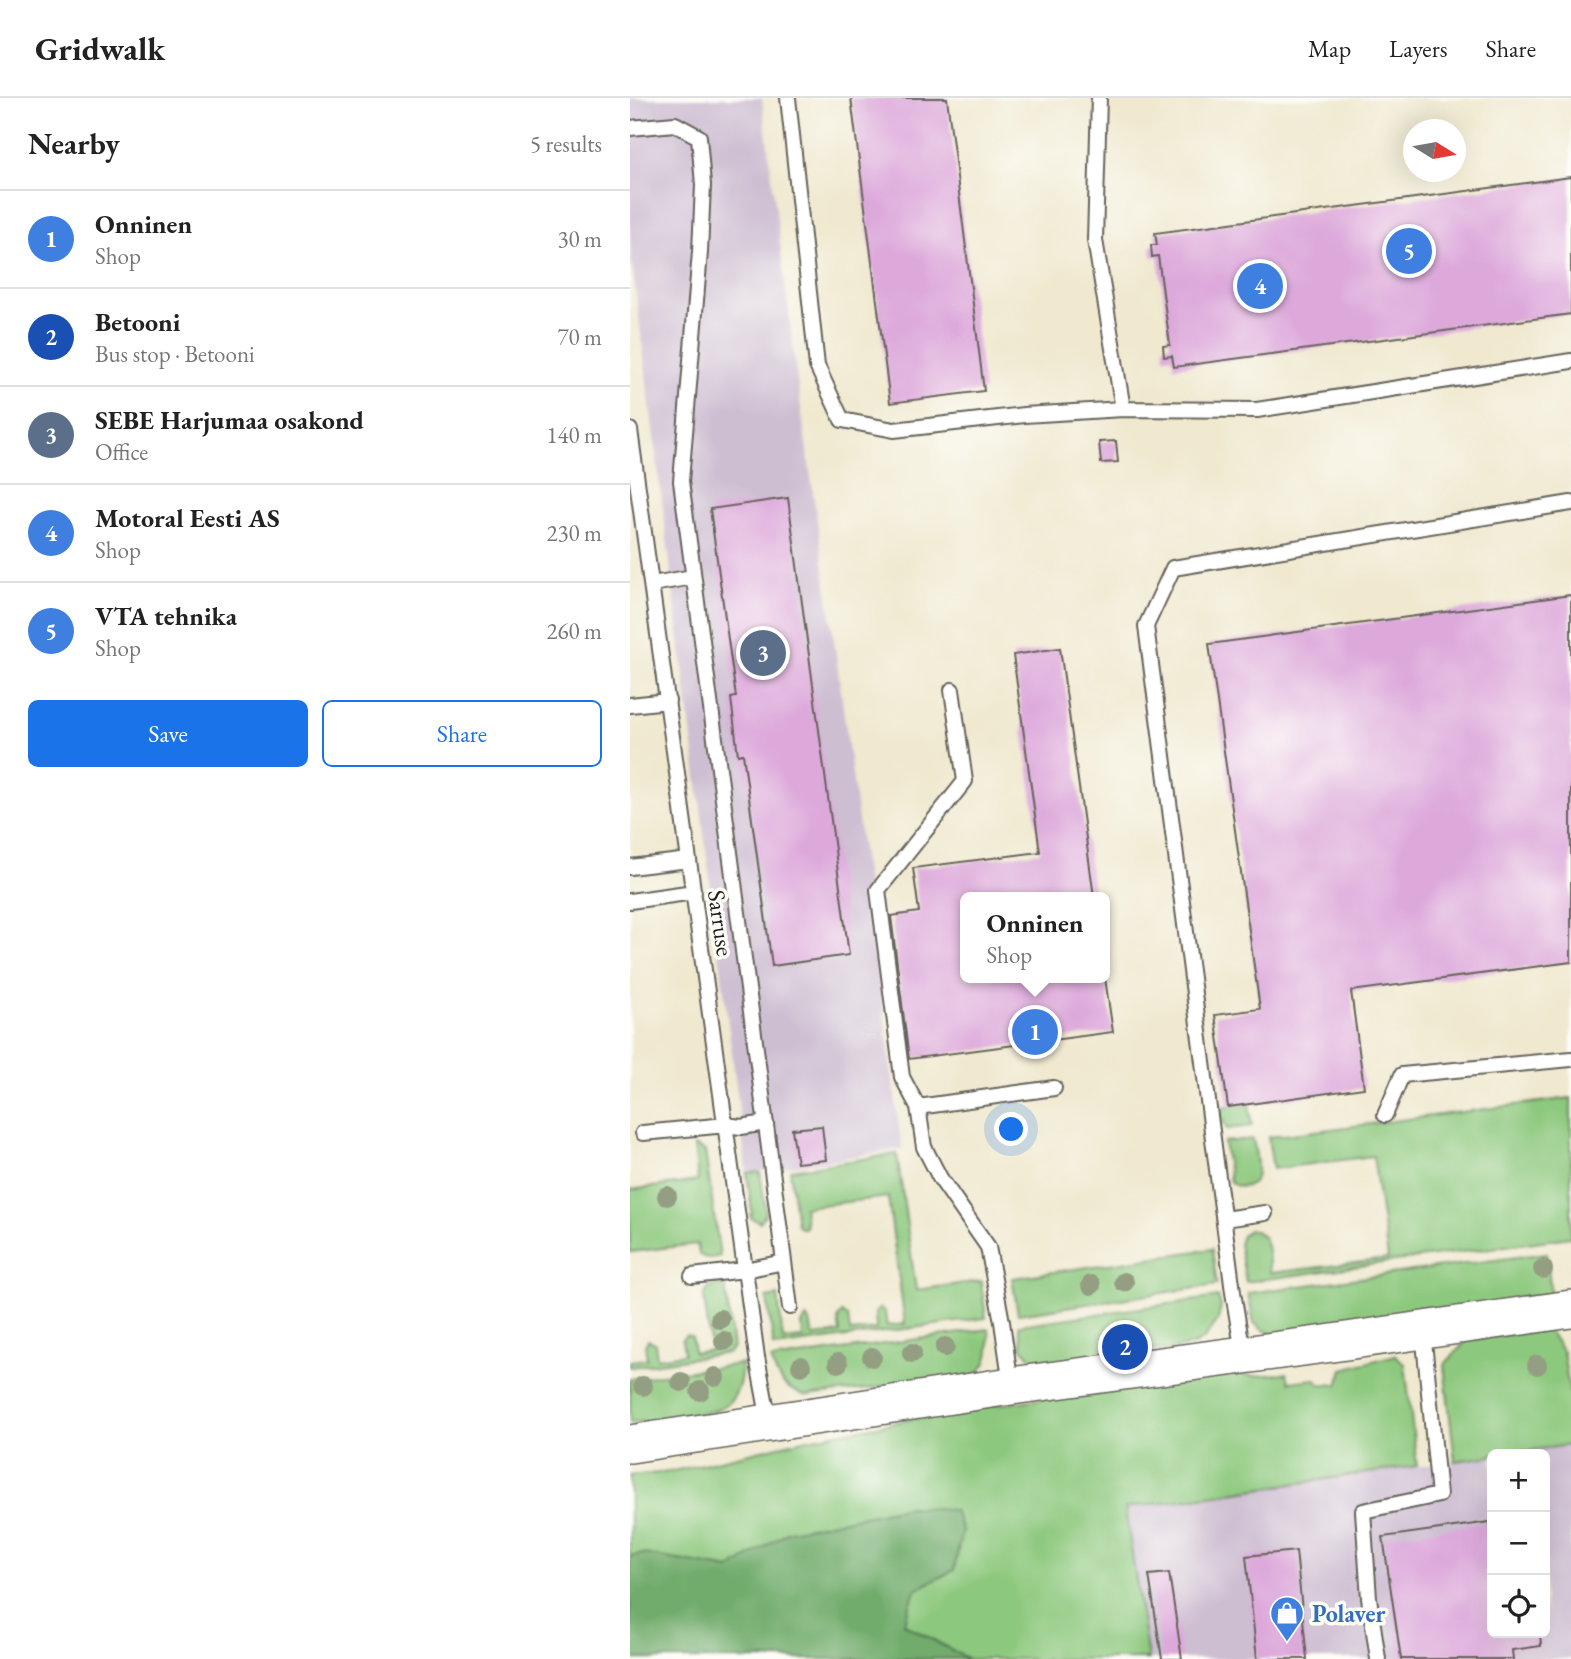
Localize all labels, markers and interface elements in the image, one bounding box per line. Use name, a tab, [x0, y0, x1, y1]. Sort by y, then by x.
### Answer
text: Gridwalk	[35, 27, 165, 70]
text: Map	[1308, 33, 1351, 64]
text: Layers	[1389, 33, 1448, 64]
text: Share	[1486, 33, 1536, 64]
north arrow	[1403, 119, 1466, 182]
text: Nearby	[28, 124, 120, 163]
text: 5 results	[530, 129, 602, 159]
text: Onninen	[95, 207, 192, 241]
text: 1	[45, 224, 57, 254]
text: 30 m	[557, 224, 602, 254]
pin: 5	[1386, 225, 1432, 277]
text: Shop	[95, 241, 141, 271]
pin: 4	[1237, 260, 1283, 312]
text: Betooni	[95, 305, 180, 339]
text: 2	[45, 322, 57, 352]
text: 70 m	[557, 322, 602, 352]
text: Bus stop · Betooni	[95, 339, 255, 369]
text: SEBE Harjumaa osakond	[95, 403, 364, 437]
text: 3	[45, 420, 57, 450]
text: 140 m	[546, 420, 602, 450]
text: Office	[95, 437, 148, 467]
text: Motoral Eesti AS	[95, 501, 280, 535]
text: 4	[45, 518, 57, 548]
text: 230 m	[546, 518, 602, 548]
text: Shop	[95, 535, 141, 565]
text: VTA tehnika	[95, 599, 237, 633]
text: 5	[45, 616, 57, 646]
text: 260 m	[546, 616, 602, 646]
pin: 3	[740, 627, 786, 679]
text: Shop	[95, 633, 141, 663]
button: Save	[28, 700, 308, 767]
button: Share	[322, 700, 602, 767]
street label: Sarruse	[701, 888, 741, 958]
popup	[960, 892, 1110, 983]
text: Onninen	[986, 906, 1084, 940]
text: Shop	[986, 940, 1032, 970]
pin: 1	[1012, 1006, 1058, 1058]
your location	[994, 1112, 1028, 1146]
pin: 2	[1102, 1321, 1148, 1373]
map controls	[1487, 1449, 1550, 1638]
button: +	[1487, 1449, 1550, 1512]
button: −	[1487, 1512, 1550, 1575]
button: locate	[1487, 1575, 1550, 1638]
shop icon: Polaver	[1268, 1594, 1306, 1643]
place label: Polaver	[1312, 1598, 1386, 1629]

